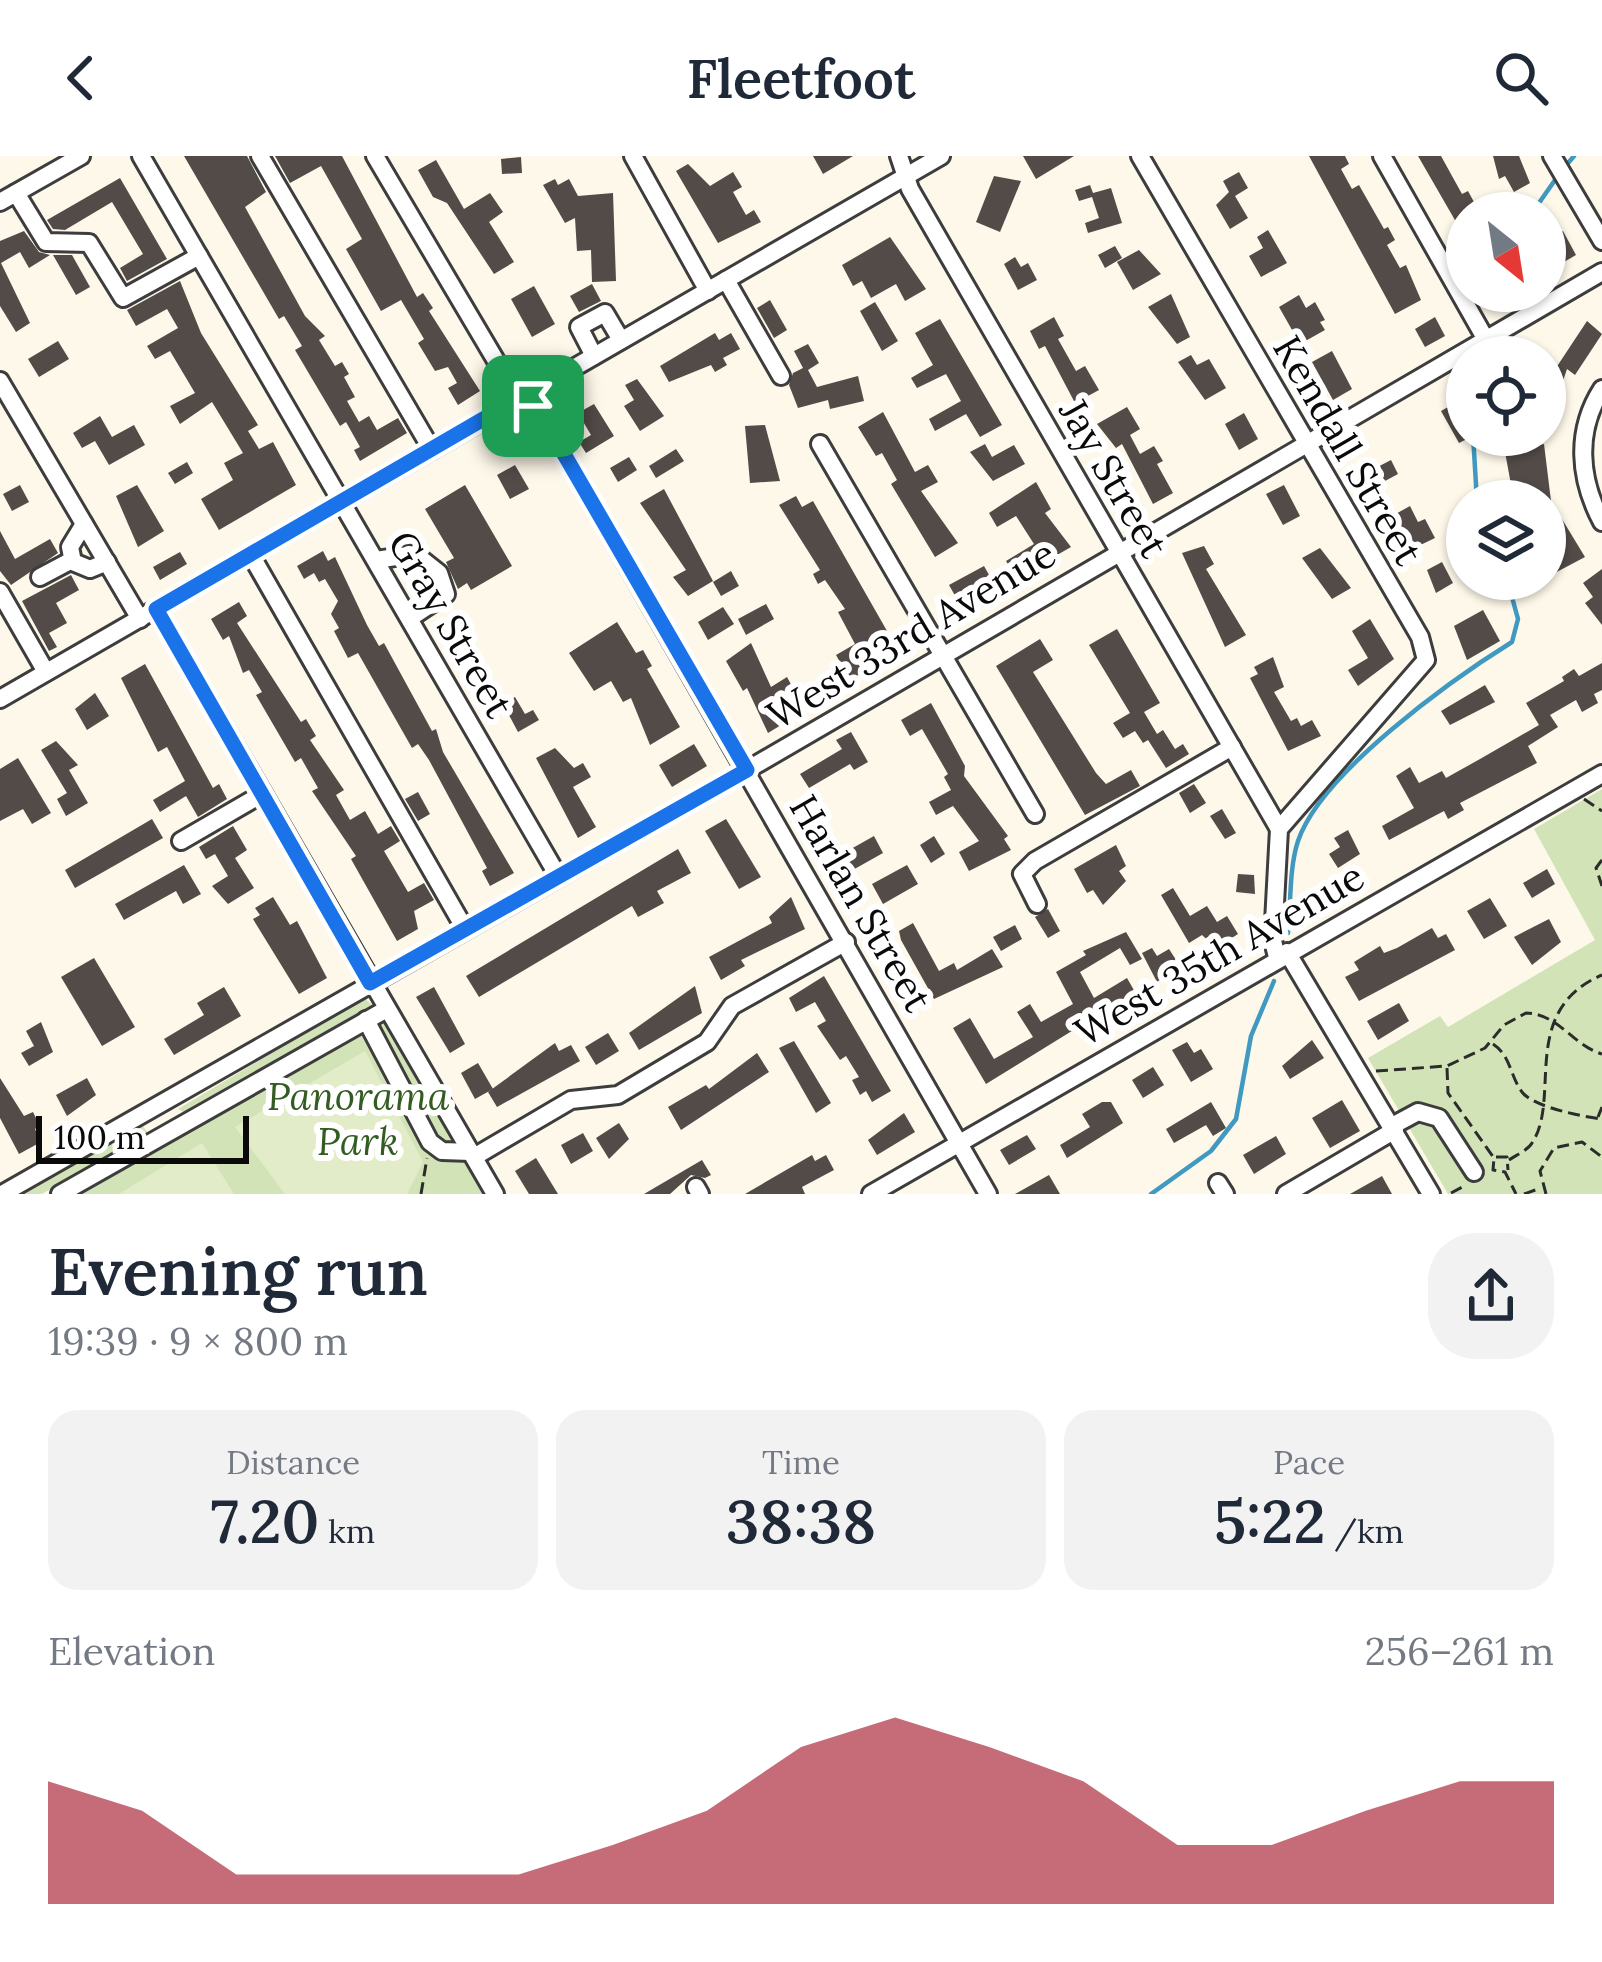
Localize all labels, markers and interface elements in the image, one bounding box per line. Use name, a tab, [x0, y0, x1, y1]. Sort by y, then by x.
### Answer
text: Fleetfoot	[686, 44, 916, 113]
icon: back	[48, 45, 114, 111]
icon: search	[1488, 45, 1554, 111]
north arrow	[1446, 192, 1566, 312]
map controls	[1446, 192, 1566, 600]
street label: Kendall Street	[1262, 326, 1434, 574]
button: locate	[1446, 336, 1566, 456]
pin	[482, 355, 584, 457]
icon: arrive	[500, 373, 566, 439]
street label: Jay Street	[1048, 389, 1179, 566]
button: layers	[1446, 480, 1566, 600]
street label: Gray Street	[377, 522, 525, 726]
street label: West 33rd Avenue	[758, 528, 1064, 740]
street label: Harlan Street	[779, 786, 943, 1020]
street label: West 35th Avenue	[1065, 851, 1373, 1057]
park label: Panorama Park	[267, 1071, 450, 1166]
scale bar	[36, 1110, 249, 1163]
text: 100 m	[54, 1116, 145, 1158]
text: Evening run	[48, 1229, 428, 1313]
button: share	[1428, 1233, 1554, 1359]
text: 19:39 · 9 × 800 m	[48, 1316, 348, 1366]
text: Distance	[226, 1441, 360, 1483]
text: Time	[762, 1441, 840, 1483]
text: Pace	[1273, 1441, 1345, 1483]
text: 7.20	[211, 1483, 319, 1559]
text: 38:38	[726, 1483, 876, 1559]
text: 5:22	[1214, 1483, 1325, 1559]
text: km	[319, 1510, 375, 1552]
text: /km	[1325, 1510, 1404, 1552]
text: Elevation	[48, 1626, 216, 1676]
text: 256–261 m	[1365, 1626, 1554, 1676]

